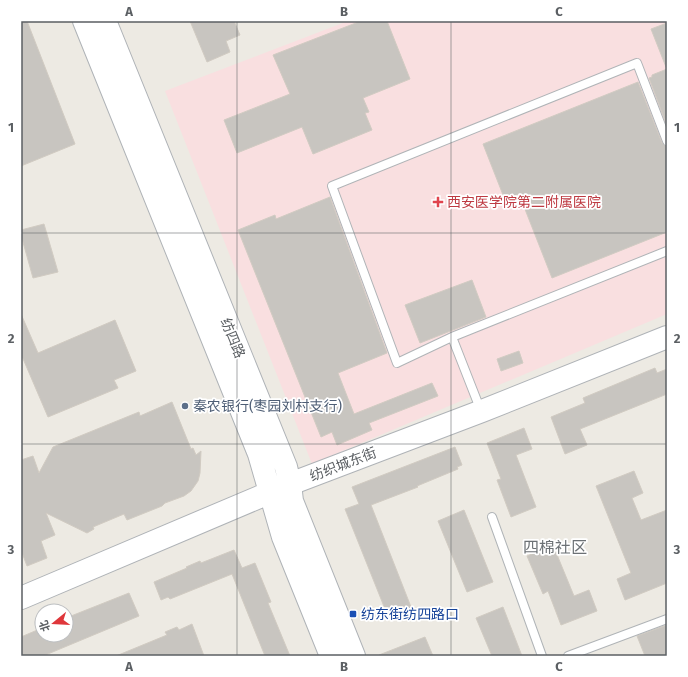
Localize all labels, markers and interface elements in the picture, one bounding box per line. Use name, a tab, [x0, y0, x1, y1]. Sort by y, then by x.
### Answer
text: A	[124, 4, 133, 19]
text: B	[340, 4, 348, 19]
text: C	[555, 4, 563, 19]
text: 1	[8, 120, 14, 135]
text: 1	[674, 120, 680, 135]
place label: 西安医学院第二附属医院	[447, 194, 601, 211]
marker: 西安医学院第二附属医院	[432, 196, 444, 208]
street label: 纺四路	[217, 316, 248, 361]
text: 2	[8, 331, 15, 346]
text: 2	[674, 331, 681, 346]
place label: 秦农银行(枣园刘村支行)	[193, 398, 342, 415]
marker: 秦农银行(枣园刘村支行)	[180, 401, 190, 411]
street label: 纺织城东街	[307, 444, 379, 485]
district label: 四棉社区	[523, 538, 587, 557]
text: 3	[7, 542, 15, 557]
text: 3	[673, 542, 681, 557]
north arrow	[34, 603, 74, 643]
place label: 纺东街纺四路口	[361, 606, 459, 623]
marker: 纺东街纺四路口	[348, 609, 358, 619]
text: 北	[37, 619, 53, 633]
text: A	[124, 659, 133, 674]
text: B	[340, 659, 348, 674]
text: C	[555, 659, 563, 674]

